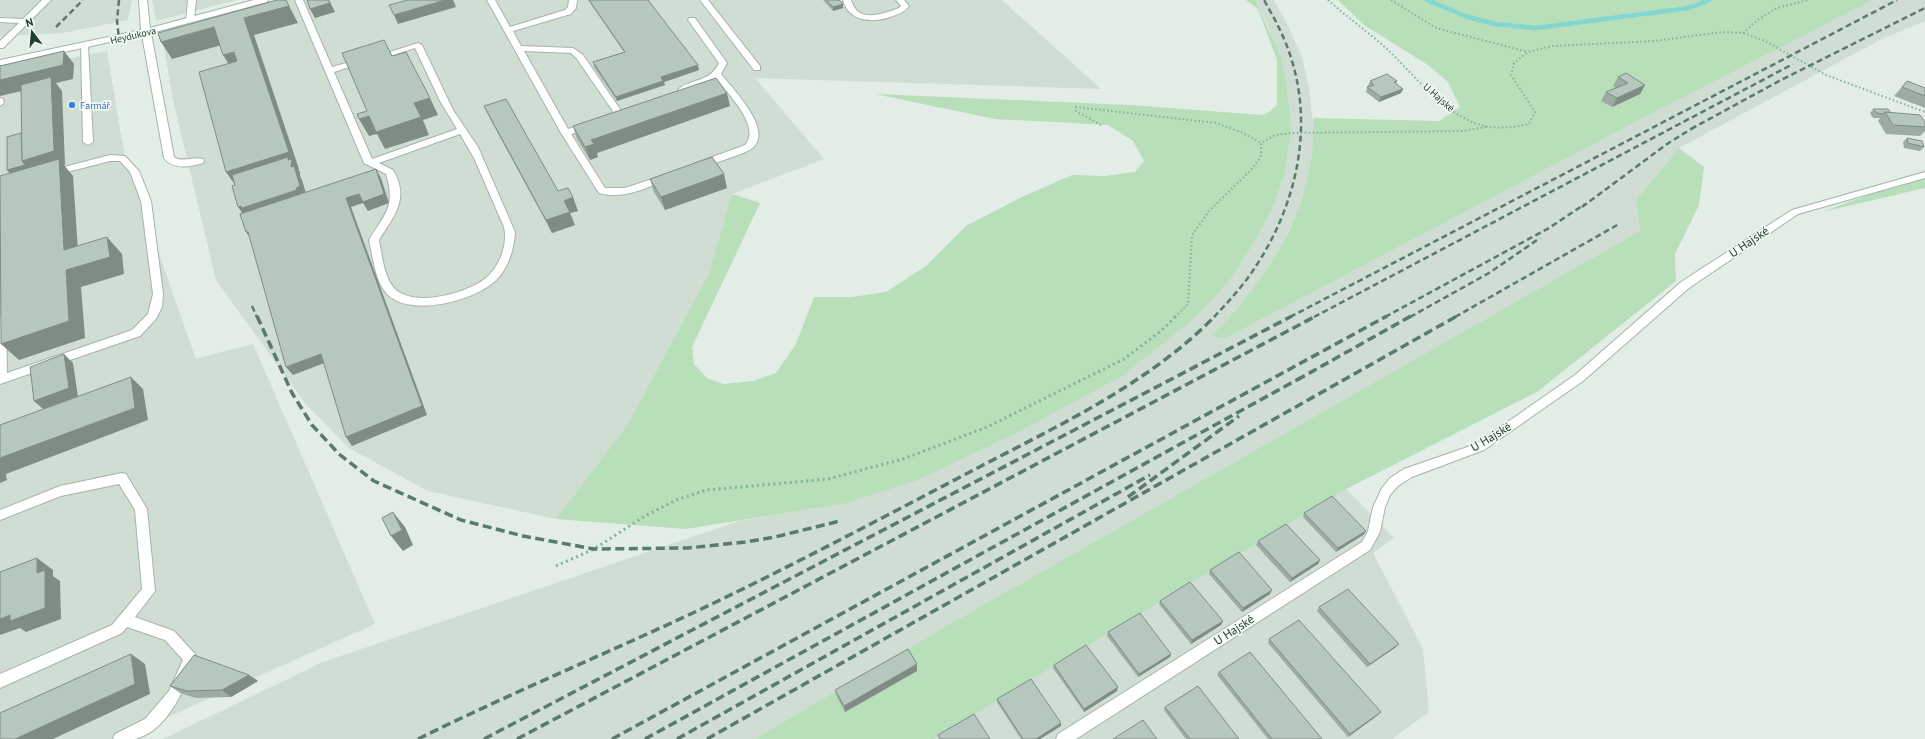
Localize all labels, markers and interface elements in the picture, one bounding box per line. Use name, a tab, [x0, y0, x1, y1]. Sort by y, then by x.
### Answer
north arrow	[12, 12, 52, 52]
text: N	[24, 15, 35, 30]
street label: Heydukova	[109, 24, 157, 47]
street label: U Hajské	[1420, 80, 1457, 115]
place label: Farmář	[80, 99, 111, 112]
marker: Farmář	[67, 100, 77, 110]
street label: U Hajské	[1726, 223, 1772, 260]
street label: U Hajské	[1468, 419, 1514, 455]
street label: U Hajské	[1211, 611, 1257, 648]

